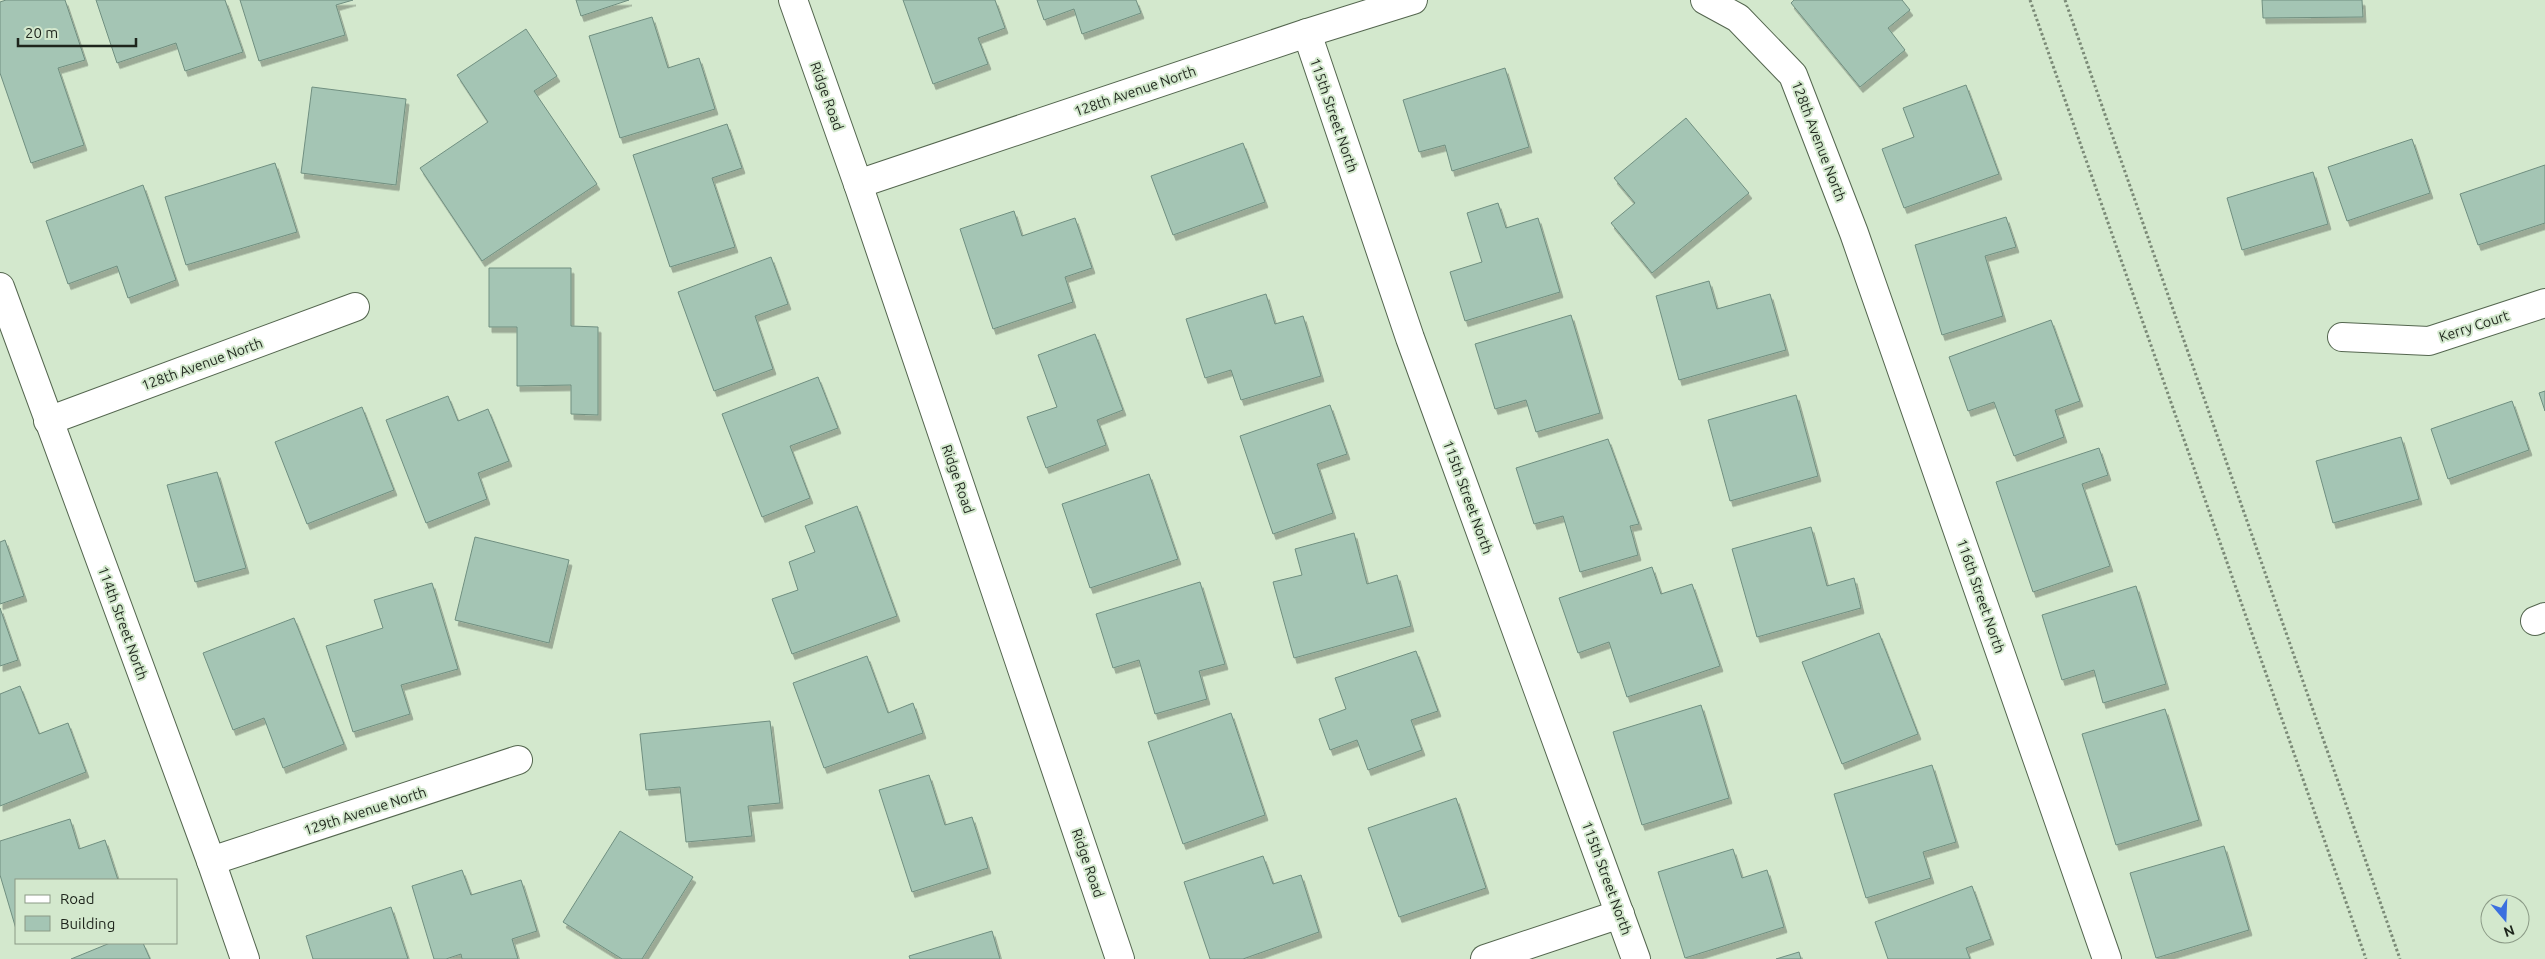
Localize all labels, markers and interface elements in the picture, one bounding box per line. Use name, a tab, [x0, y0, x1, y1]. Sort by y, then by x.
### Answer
scale bar	[18, 15, 135, 47]
text: 20 m	[25, 24, 58, 41]
street label: 115th Street North	[1307, 56, 1361, 174]
street label: Ridge Road	[807, 60, 847, 132]
street label: 128th Avenue North	[1072, 63, 1198, 119]
street label: 128th Avenue North	[1789, 79, 1849, 203]
street label: Kerry Court	[2437, 307, 2511, 345]
street label: 128th Avenue North	[139, 335, 265, 393]
street label: 115th Street North	[1440, 438, 1496, 556]
street label: Ridge Road	[939, 443, 977, 515]
street label: 116th Street North	[1954, 537, 2008, 655]
street label: 114th Street North	[95, 564, 151, 682]
street label: 129th Avenue North	[302, 784, 428, 838]
street label: 115th Street North	[1579, 819, 1635, 937]
street label: Ridge Road	[1069, 827, 1107, 899]
legend	[15, 879, 178, 944]
text: Road	[60, 890, 95, 907]
north arrow	[2480, 894, 2530, 944]
text: Building	[60, 915, 115, 932]
text: N	[2502, 922, 2517, 941]

